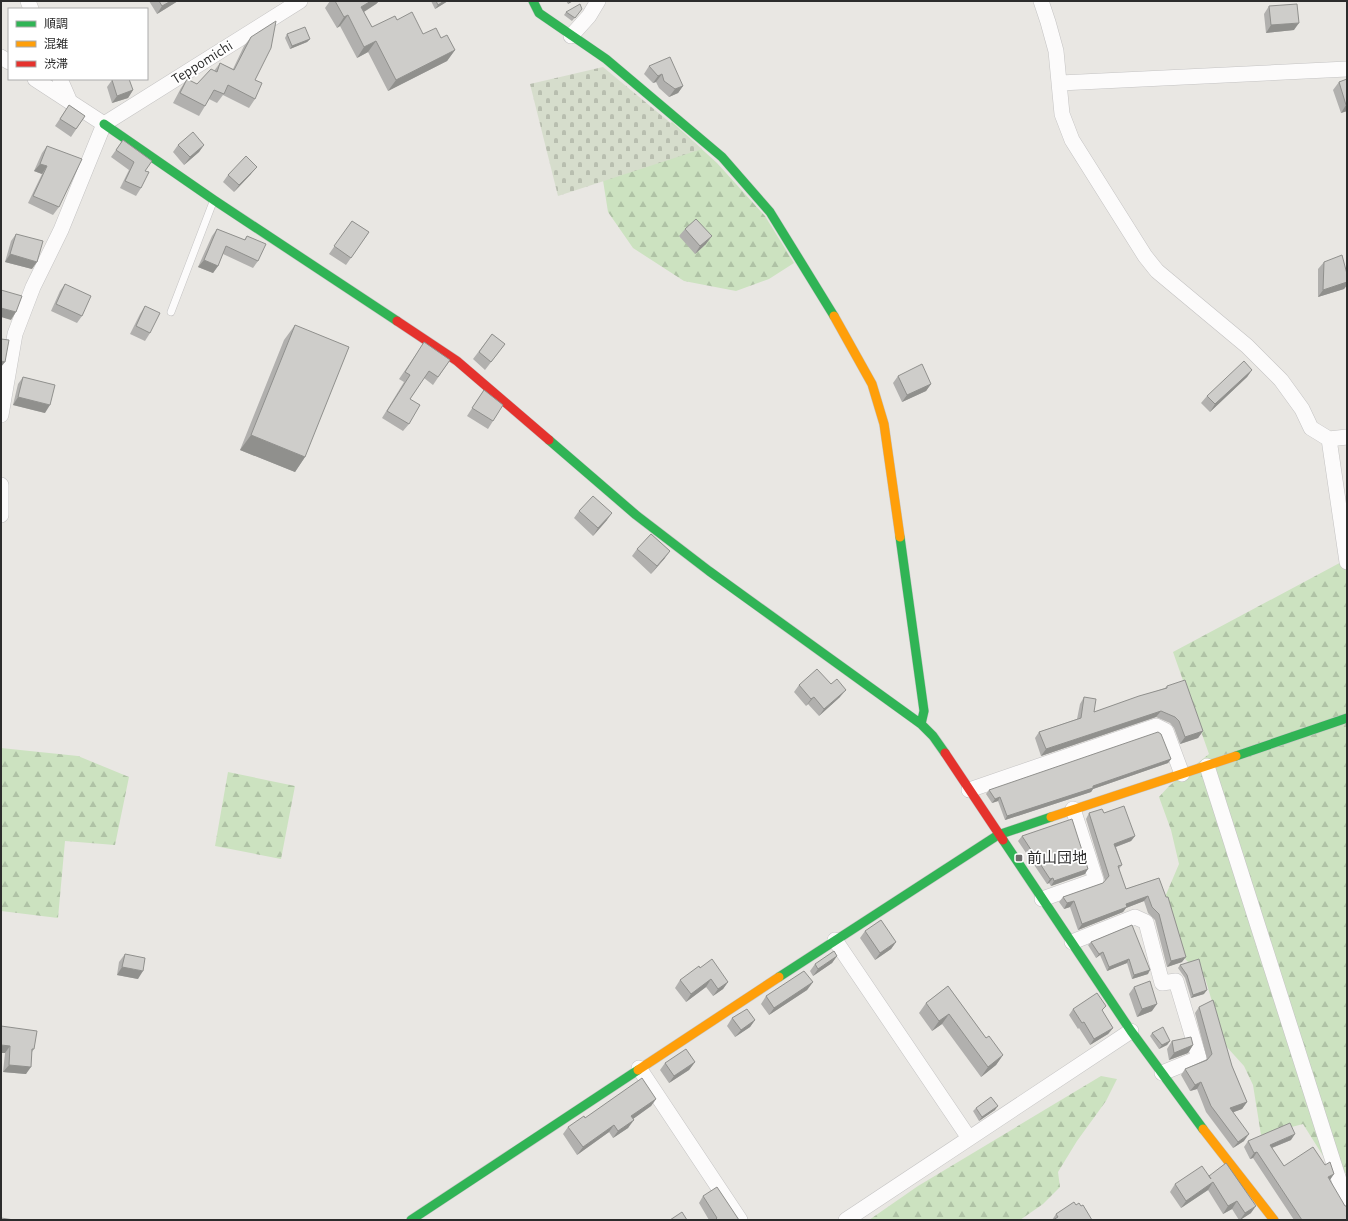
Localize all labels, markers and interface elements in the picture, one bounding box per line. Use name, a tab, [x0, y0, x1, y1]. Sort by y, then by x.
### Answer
legend	[8, 8, 148, 80]
text: 順調	[44, 18, 68, 30]
text: 混雑	[44, 37, 68, 50]
street label: Teppomichi	[169, 38, 235, 87]
text: 渋滞	[44, 58, 68, 70]
place label: 前山団地	[1027, 850, 1087, 866]
marker: 前山団地	[1014, 853, 1024, 863]

